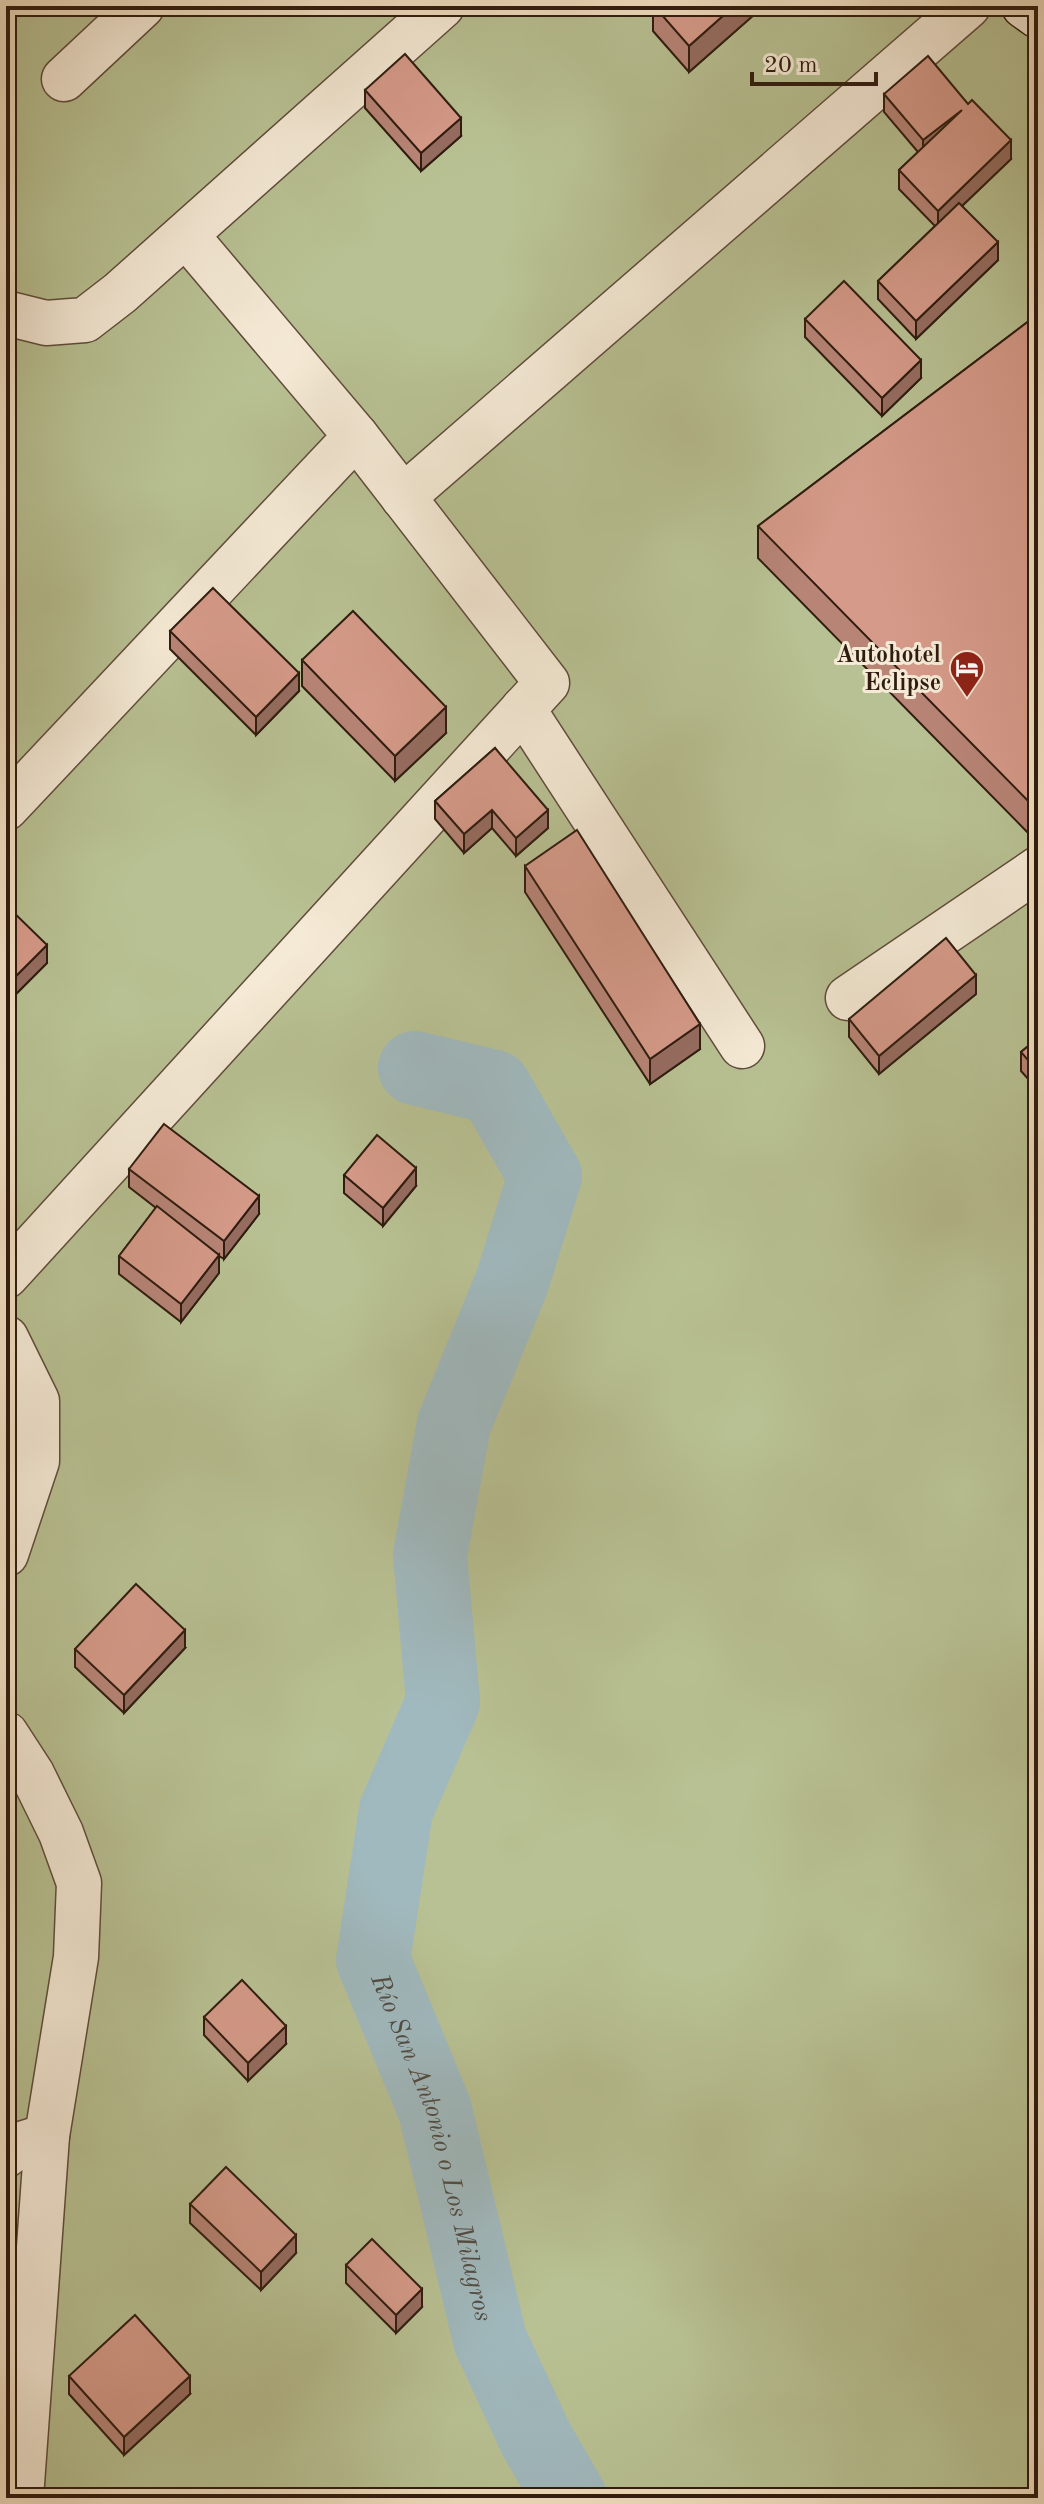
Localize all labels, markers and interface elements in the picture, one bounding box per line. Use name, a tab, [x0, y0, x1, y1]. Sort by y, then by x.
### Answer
scale bar	[752, 36, 876, 86]
text: 20 m	[764, 54, 818, 78]
place label: Autohotel Eclipse	[836, 644, 941, 696]
hotel icon: Autohotel Eclipse	[948, 649, 986, 699]
water label: Río San Antonio o Los Milagros	[365, 1970, 496, 2324]

